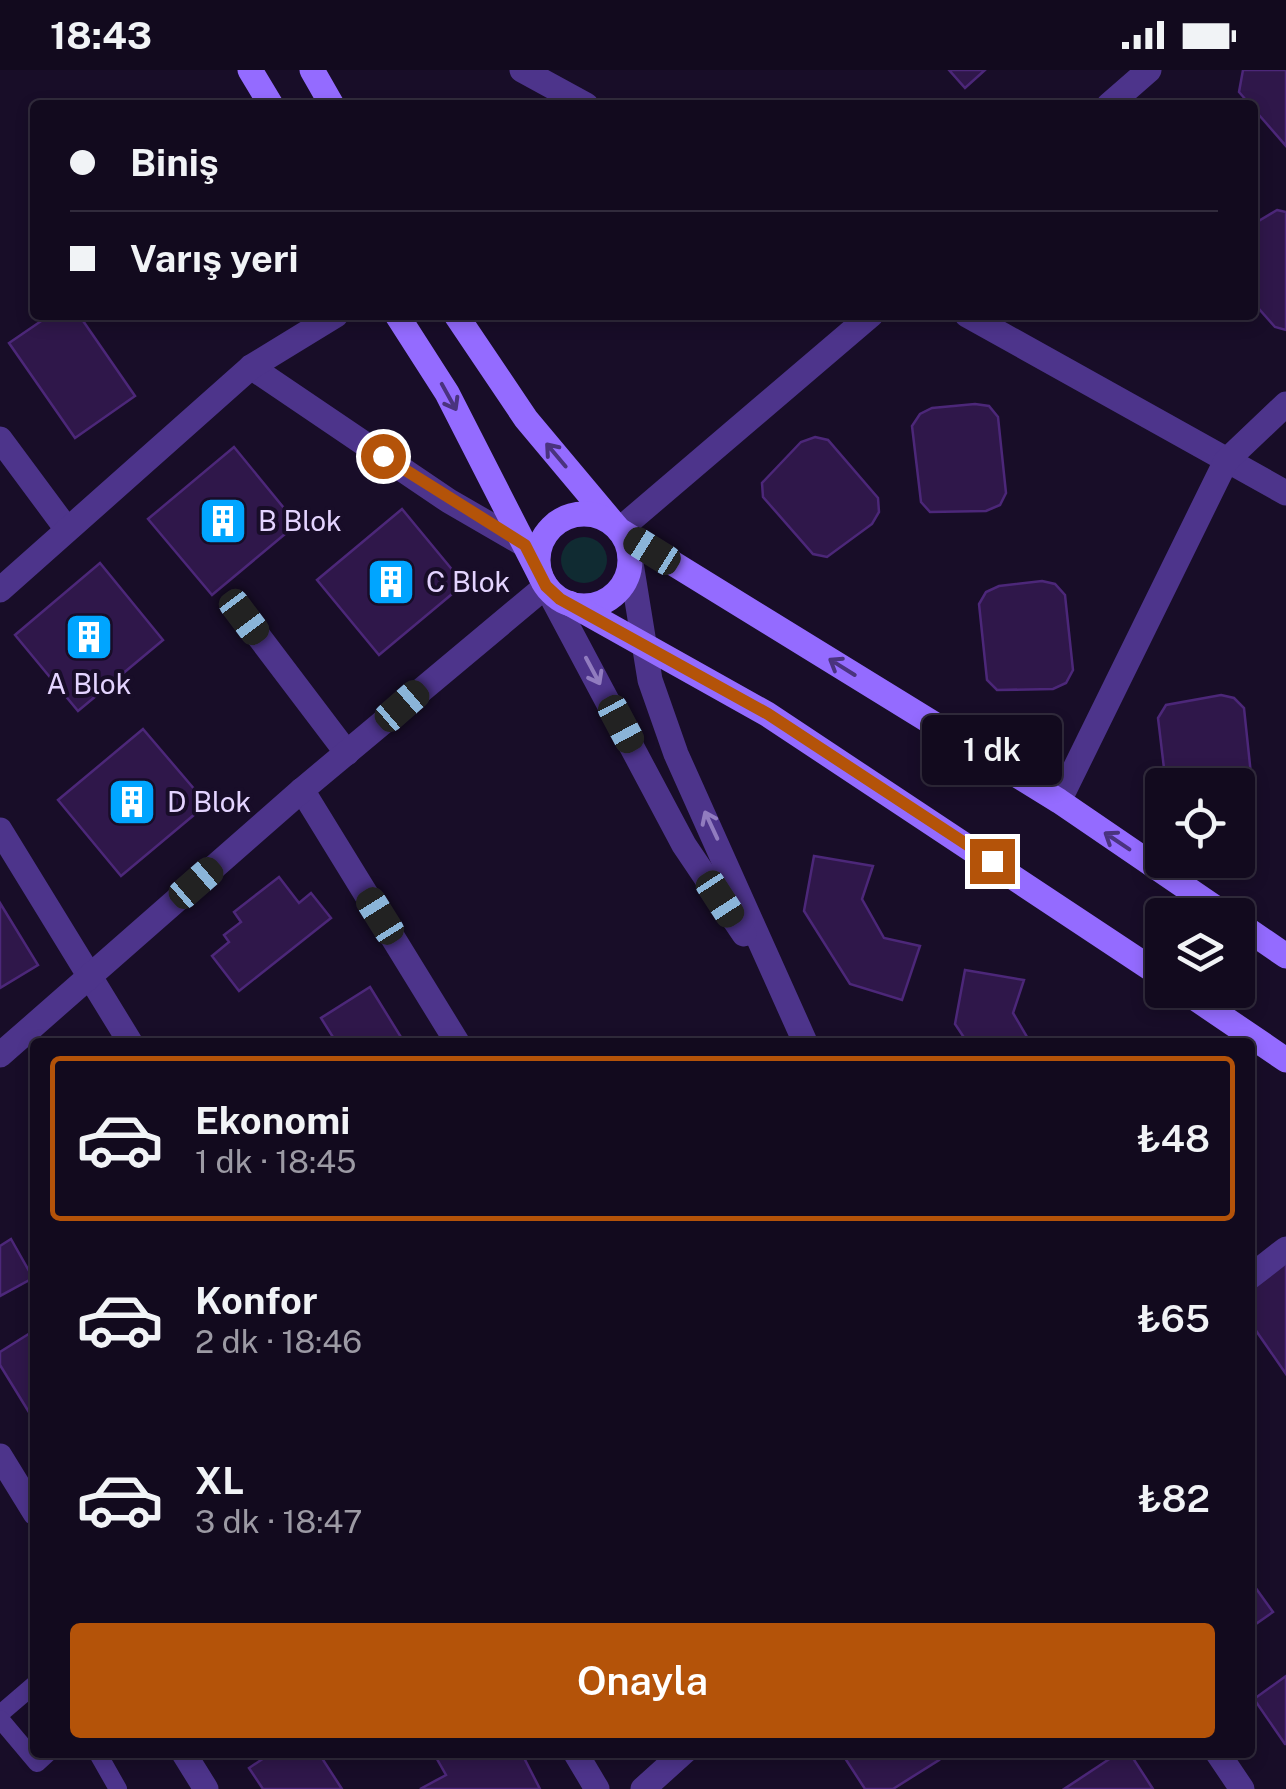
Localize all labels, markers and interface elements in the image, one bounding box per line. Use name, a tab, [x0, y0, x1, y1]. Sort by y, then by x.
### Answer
text: 18:43	[50, 13, 152, 58]
text: Biniş	[130, 140, 219, 185]
text: Varış yeri	[130, 236, 299, 281]
one-way arrow	[439, 382, 459, 412]
route start	[361, 434, 406, 479]
one-way arrow	[545, 442, 567, 468]
building icon: B Blok	[197, 495, 249, 547]
place label: B Blok	[258, 504, 342, 537]
car	[619, 522, 685, 580]
building icon: C Blok	[365, 556, 417, 608]
place label: C Blok	[426, 565, 510, 598]
car	[214, 584, 274, 650]
building icon: A Blok	[63, 611, 115, 663]
one-way arrow	[584, 655, 604, 685]
one-way arrow	[828, 657, 857, 678]
place label: A Blok	[47, 667, 131, 700]
car	[370, 675, 434, 737]
car	[594, 690, 648, 758]
callout: 1 dk	[922, 716, 1062, 786]
text: 1 dk	[963, 731, 1021, 768]
map controls	[1145, 768, 1255, 1008]
button: locate	[1145, 768, 1255, 878]
building icon: D Blok	[106, 776, 158, 828]
place label: D Blok	[167, 785, 251, 818]
one-way arrow	[700, 811, 719, 841]
one-way arrow	[1103, 830, 1131, 851]
route end	[970, 839, 1015, 884]
car	[164, 852, 228, 914]
car	[691, 866, 749, 932]
car	[351, 883, 409, 949]
button: layers	[1145, 898, 1255, 1008]
icon: car	[75, 1094, 165, 1184]
text: Ekonomi	[195, 1098, 350, 1143]
text: ₺48	[1137, 1116, 1210, 1161]
text: 1 dk · 18:45	[195, 1143, 356, 1180]
icon: car	[75, 1274, 165, 1364]
text: Konfor	[195, 1278, 318, 1323]
text: ₺65	[1137, 1296, 1210, 1341]
text: 2 dk · 18:46	[195, 1323, 362, 1360]
icon: car	[75, 1454, 165, 1544]
text: XL	[195, 1458, 244, 1503]
text: ₺82	[1138, 1476, 1210, 1521]
text: 3 dk · 18:47	[195, 1503, 363, 1540]
button: Onayla	[70, 1623, 1215, 1738]

